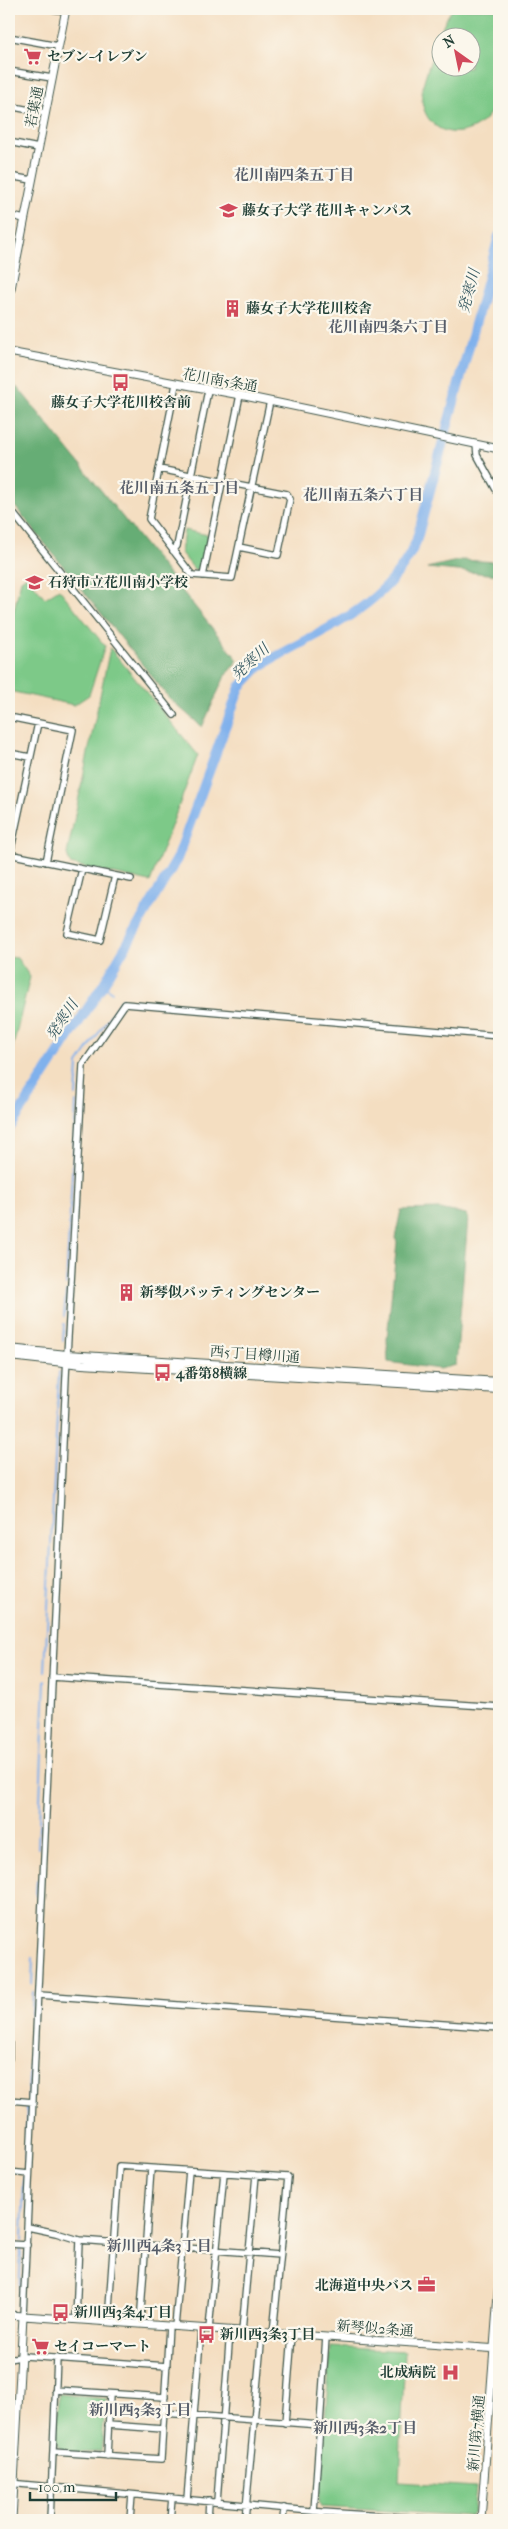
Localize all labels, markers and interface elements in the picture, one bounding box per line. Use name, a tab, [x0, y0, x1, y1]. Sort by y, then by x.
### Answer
north arrow	[430, 28, 480, 78]
text: N	[440, 31, 459, 52]
supermarket icon: セブン-イレブン	[23, 46, 43, 66]
place label: セブン-イレブン	[47, 48, 148, 65]
street label: 若葉通	[22, 85, 47, 129]
district label: 花川南四条五丁目	[234, 166, 354, 184]
school or university icon: 藤女子大学 花川キャンパス	[218, 200, 238, 220]
place label: 藤女子大学 花川キャンパス	[242, 202, 412, 219]
water label: 発寒川	[454, 265, 484, 315]
building icon: 藤女子大学花川校舎	[222, 298, 242, 318]
place label: 藤女子大学花川校舎	[246, 300, 372, 317]
district label: 花川南四条六丁目	[328, 318, 448, 336]
street label: 花川南5条通	[181, 366, 259, 395]
bus stop icon: 藤女子大学花川校舎前	[111, 372, 131, 392]
place label: 藤女子大学花川校舎前	[51, 394, 191, 411]
district label: 花川南五条五丁目	[119, 479, 239, 497]
district label: 花川南五条六丁目	[303, 486, 423, 504]
school or university icon: 石狩市立花川南小学校	[24, 572, 44, 592]
place label: 石狩市立花川南小学校	[48, 574, 188, 591]
water label: 発寒川	[227, 639, 274, 684]
water label: 発寒川	[42, 995, 83, 1044]
building icon: 新琴似バッティングセンター	[116, 1282, 136, 1302]
place label: 新琴似バッティングセンター	[140, 1284, 320, 1301]
street label: 西5丁目樽川通	[209, 1343, 300, 1366]
bus stop icon: 4番第8横線	[152, 1363, 172, 1383]
place label: 4番第8横線	[175, 1365, 247, 1382]
district label: 新川西4条3丁目	[106, 2237, 212, 2255]
office icon: 北海道中央バス	[417, 2275, 437, 2295]
place label: 北海道中央バス	[315, 2277, 413, 2294]
bus stop icon: 新川西3条4丁目	[50, 2302, 70, 2322]
place label: 新川西3条4丁目	[74, 2304, 172, 2321]
street label: 新琴似2条通	[336, 2317, 414, 2340]
bus stop icon: 新川西3条3丁目	[196, 2324, 216, 2344]
place label: 新川西3条3丁目	[220, 2326, 315, 2343]
supermarket icon: セイコーマート	[30, 2336, 50, 2356]
place label: セイコーマート	[54, 2338, 151, 2355]
hospital icon: 北成病院	[440, 2362, 460, 2382]
place label: 北成病院	[380, 2364, 436, 2381]
street label: 新川第7横通	[465, 2394, 488, 2472]
district label: 新川西3条3丁目	[89, 2401, 191, 2419]
district label: 新川西3条2丁目	[313, 2419, 417, 2437]
scale bar	[30, 2469, 116, 2501]
text: 100 m	[38, 2478, 76, 2496]

